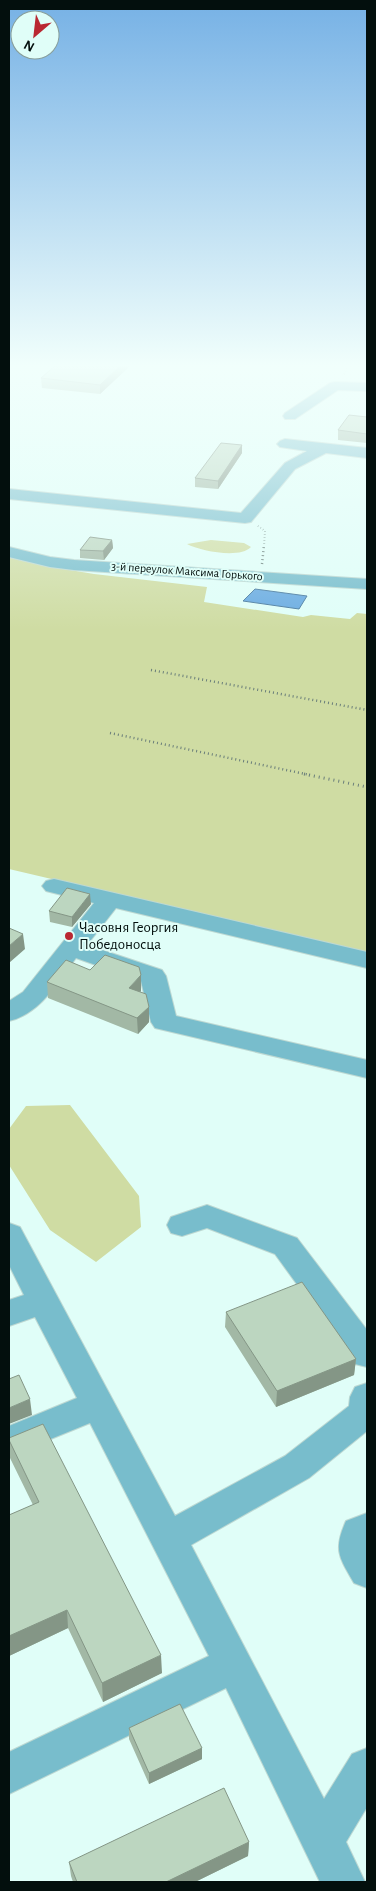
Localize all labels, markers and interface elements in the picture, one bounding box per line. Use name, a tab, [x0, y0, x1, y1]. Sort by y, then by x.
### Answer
north arrow	[10, 10, 60, 60]
text: N	[22, 37, 37, 54]
street label: 3-й переулок Максима Горького	[111, 560, 263, 583]
place label: Часовня Георгия Победоносца	[79, 920, 178, 952]
marker: Часовня Георгия Победоносца	[63, 930, 75, 942]

